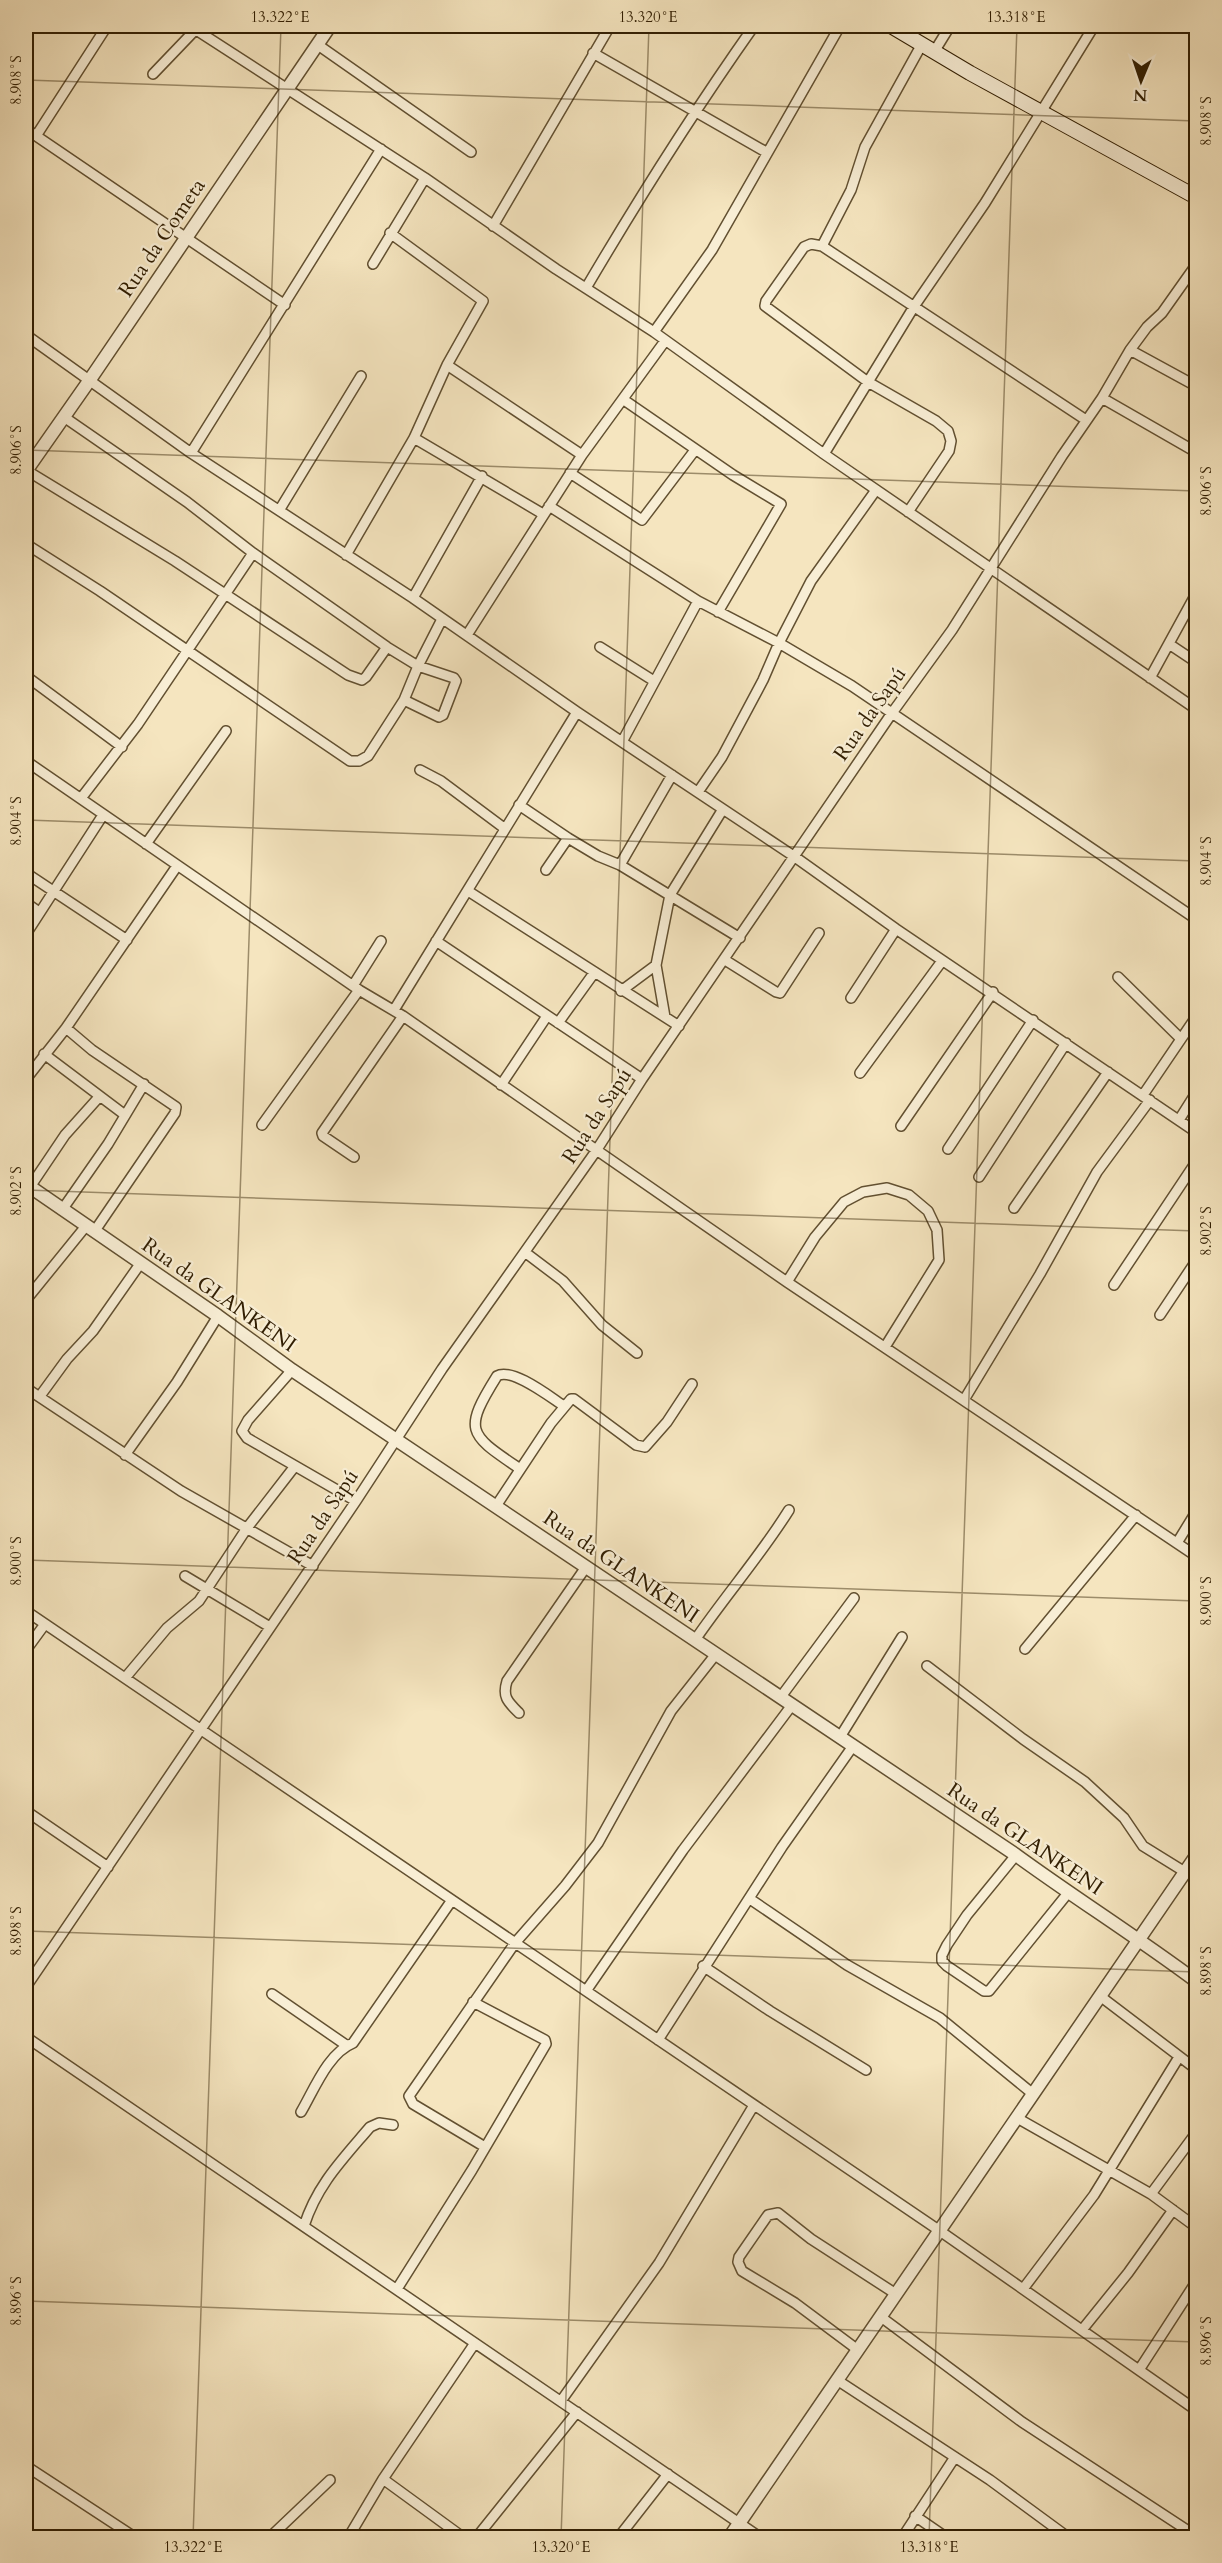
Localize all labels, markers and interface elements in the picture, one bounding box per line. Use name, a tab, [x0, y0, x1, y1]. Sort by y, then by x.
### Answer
text: 13.322°E	[250, 7, 310, 27]
text: 13.320°E	[618, 7, 678, 27]
text: 13.318°E	[986, 7, 1046, 27]
north arrow	[1111, 51, 1171, 111]
text: 8.908°S	[6, 55, 26, 105]
text: N	[1133, 84, 1148, 106]
text: 8.908°S	[1196, 96, 1216, 146]
street label: Rua da Cometa	[112, 173, 212, 303]
text: 8.906°S	[6, 425, 26, 475]
text: 8.906°S	[1196, 466, 1216, 516]
street label: Rua da Sapú	[827, 661, 913, 767]
text: 8.904°S	[6, 796, 26, 846]
text: 8.904°S	[1196, 836, 1216, 886]
street label: Rua da Sapú	[555, 1062, 639, 1170]
text: 8.902°S	[6, 1166, 26, 1216]
text: 8.902°S	[1196, 1206, 1216, 1256]
street label: Rua da GLANKENI	[136, 1231, 302, 1359]
street label: Rua da Sapú	[281, 1464, 365, 1570]
street label: Rua da GLANKENI	[537, 1504, 705, 1630]
text: 8.900°S	[6, 1536, 26, 1586]
text: 8.900°S	[1196, 1576, 1216, 1626]
street label: Rua da GLANKENI	[941, 1776, 1109, 1902]
text: 8.898°S	[6, 1906, 26, 1956]
text: 8.898°S	[1196, 1946, 1216, 1996]
text: 8.896°S	[6, 2276, 26, 2326]
text: 8.896°S	[1196, 2316, 1216, 2366]
text: 13.322°E	[163, 2537, 223, 2557]
text: 13.320°E	[531, 2537, 591, 2557]
text: 13.318°E	[899, 2537, 959, 2557]

